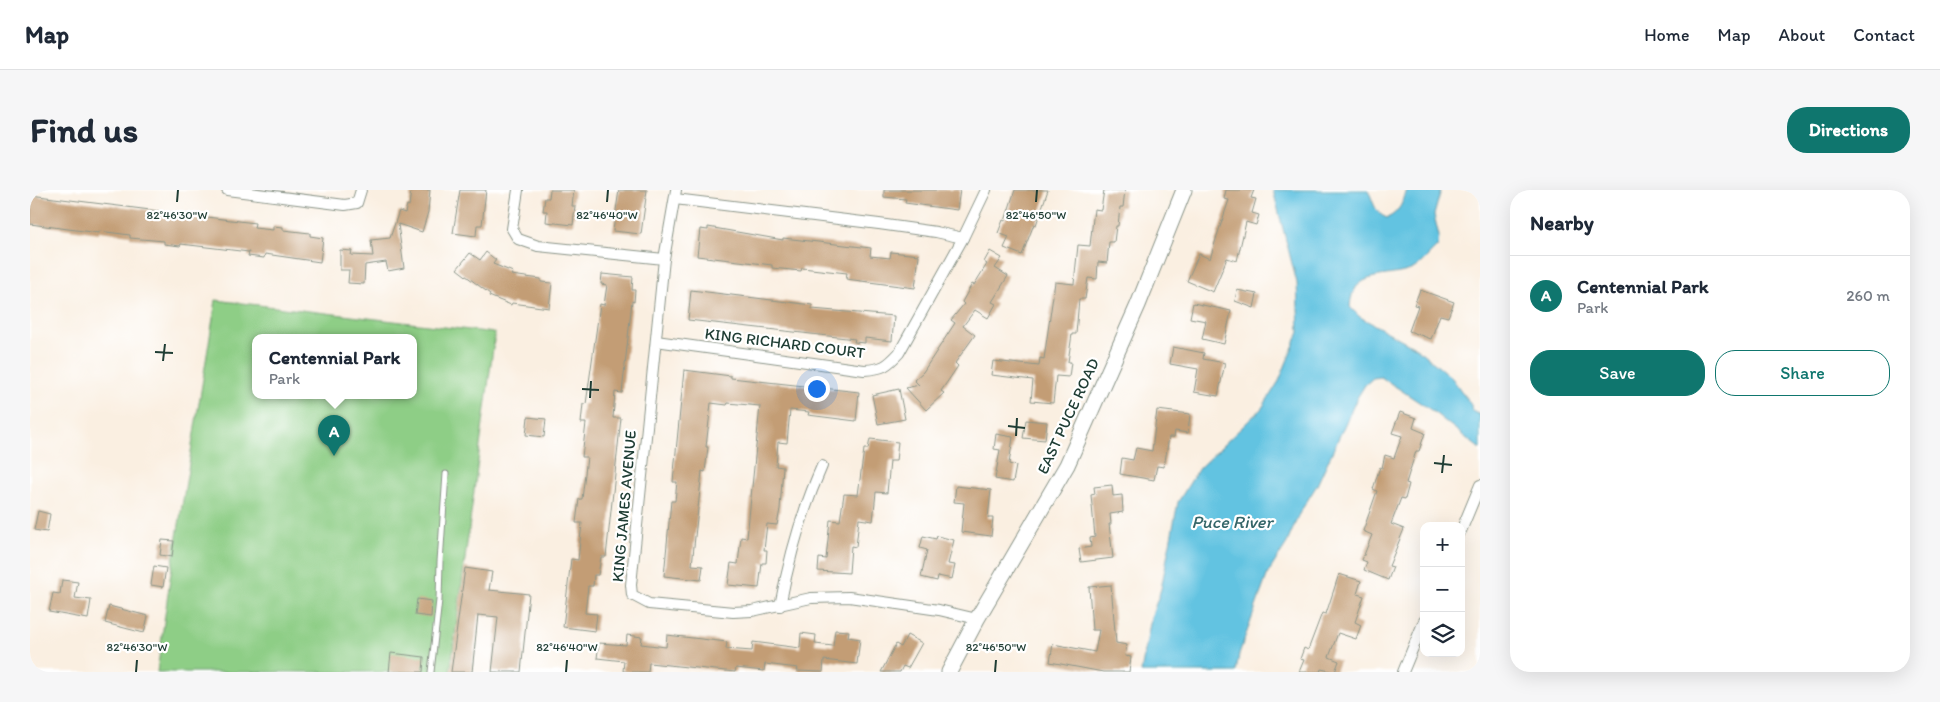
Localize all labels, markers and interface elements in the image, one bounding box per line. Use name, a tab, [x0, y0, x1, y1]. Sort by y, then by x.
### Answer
text: Map	[25, 20, 69, 49]
text: Home	[1644, 24, 1690, 46]
text: Map	[1718, 24, 1751, 46]
text: About	[1779, 24, 1825, 46]
text: Contact	[1853, 24, 1915, 46]
button: Directions	[1787, 107, 1910, 153]
text: Find us	[30, 109, 138, 151]
text: 82°46'30"W	[147, 208, 207, 222]
text: 82°46'40"W	[576, 208, 638, 222]
text: 82°46'50"W	[1006, 208, 1066, 222]
text: Nearby	[1530, 210, 1594, 235]
text: Centennial Park	[1577, 275, 1709, 298]
text: A	[1541, 286, 1551, 305]
text: 260 m	[1846, 286, 1890, 305]
text: Park	[1577, 298, 1608, 317]
street label: KING RICHARD COURT	[704, 324, 866, 362]
popup	[252, 334, 417, 399]
text: Centennial Park	[269, 346, 400, 369]
button: Save	[1530, 350, 1705, 396]
button: Share	[1715, 350, 1890, 396]
street label: EAST PUCE ROAD	[1033, 355, 1103, 477]
text: Park	[269, 369, 300, 388]
your location	[804, 376, 830, 402]
pin: A	[318, 415, 350, 456]
street label: KING JAMES AVENUE	[608, 429, 640, 583]
water label: Puce River	[1191, 511, 1274, 533]
map controls	[1420, 522, 1465, 657]
button: +	[1420, 522, 1465, 567]
button: −	[1420, 567, 1465, 612]
button: layers	[1420, 612, 1465, 657]
text: 82°46'30"W	[107, 640, 167, 654]
text: 82°46'40"W	[536, 640, 598, 654]
text: 82°46'50"W	[966, 640, 1026, 654]

